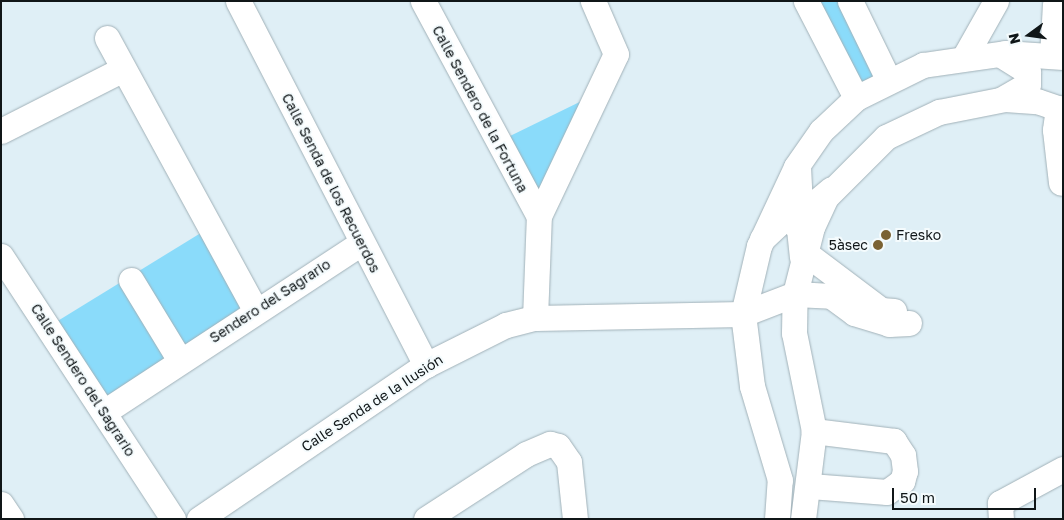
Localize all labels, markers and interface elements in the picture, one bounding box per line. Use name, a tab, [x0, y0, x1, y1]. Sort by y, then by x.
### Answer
north arrow	[1004, 10, 1054, 60]
street label: Calle Sendero de la Fortuna	[429, 23, 531, 195]
text: N	[1004, 32, 1023, 46]
street label: Calle Senda de los Recuerdos	[278, 91, 384, 275]
place label: Fresko	[896, 227, 941, 243]
marker: Fresko	[880, 229, 892, 241]
place label: 5àsec	[829, 237, 868, 253]
marker: 5àsec	[872, 239, 884, 251]
street label: Sendero del Sagrario	[206, 256, 334, 346]
street label: Calle Sendero del Sagrario	[27, 301, 139, 459]
street label: Calle Senda de la Ilusión	[298, 351, 446, 455]
scale bar	[894, 478, 1038, 510]
text: 50 m	[900, 488, 935, 506]

